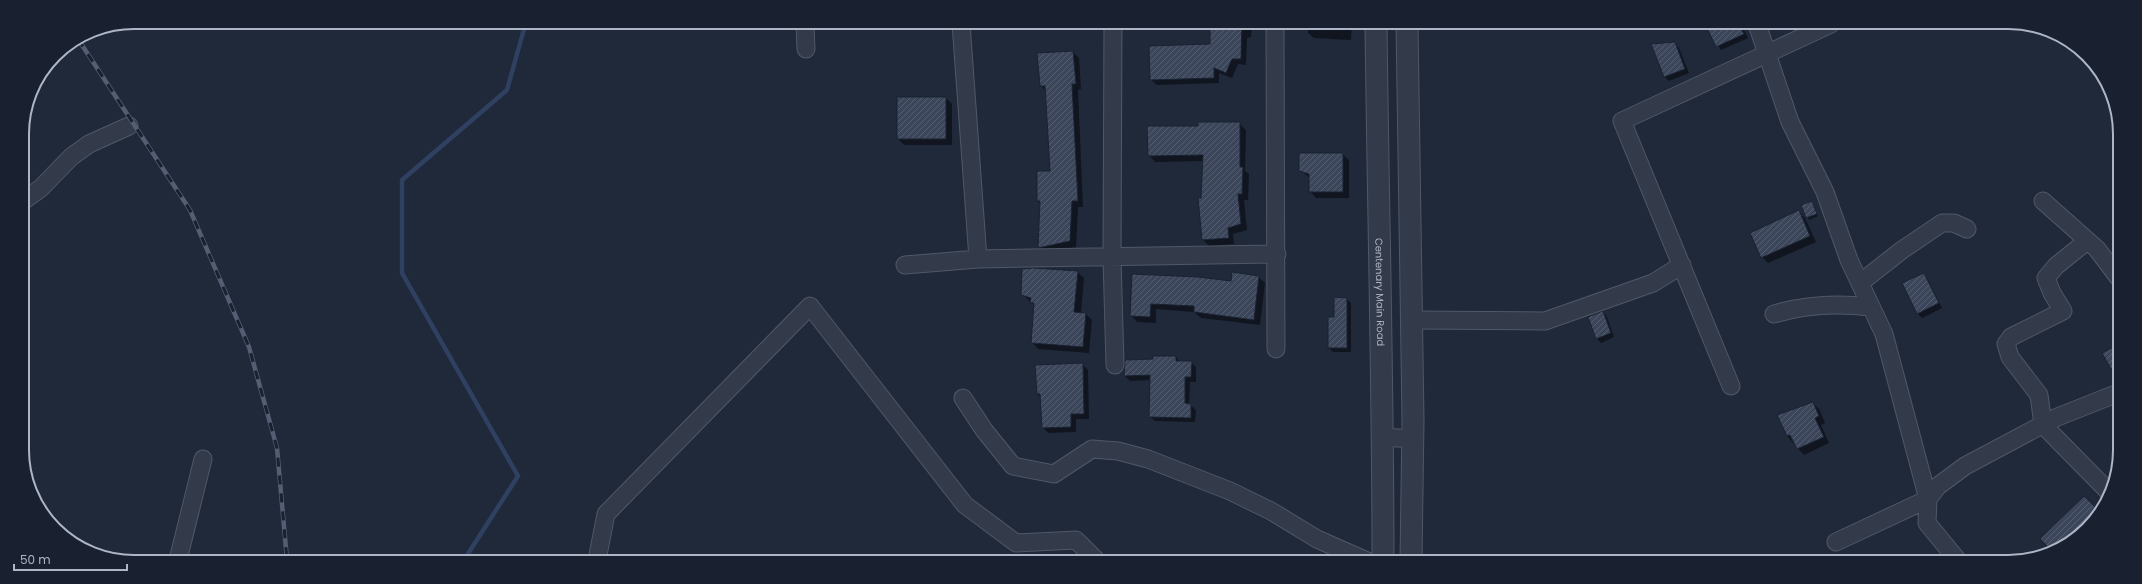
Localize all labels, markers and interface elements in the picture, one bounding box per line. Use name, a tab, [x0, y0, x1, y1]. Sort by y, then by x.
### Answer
street label: Centenary Main Road	[1371, 238, 1388, 346]
scale bar	[14, 546, 127, 572]
text: 50 m	[20, 551, 51, 568]

